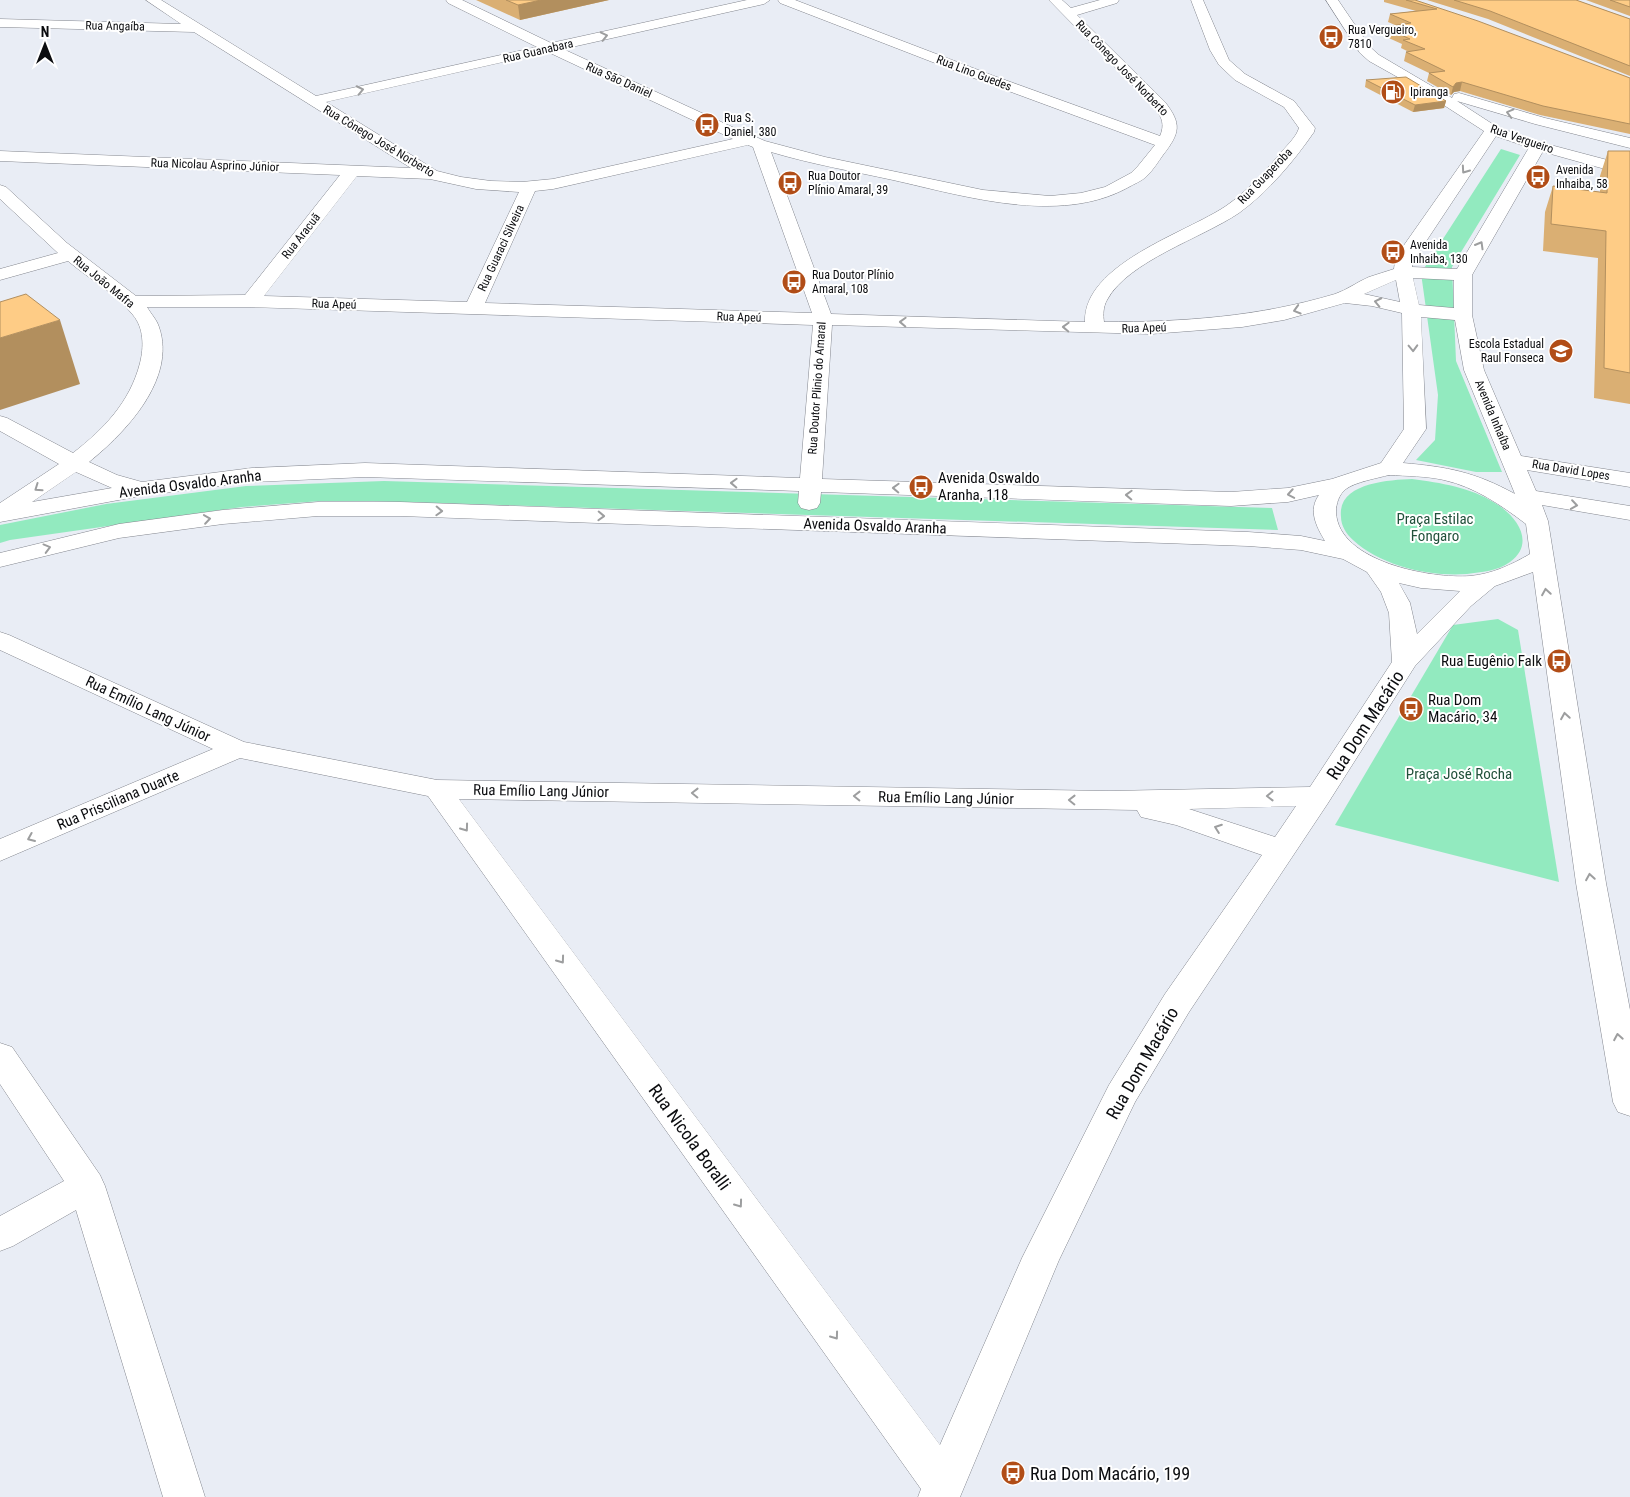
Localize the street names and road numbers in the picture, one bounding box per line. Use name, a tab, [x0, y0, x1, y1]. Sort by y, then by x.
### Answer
street label: Rua Cônego José Norberto	[1073, 17, 1171, 119]
street label: Rua Angaíba	[85, 18, 145, 34]
street label: Rua Guanabara	[501, 36, 575, 66]
street label: Rua Lino Guedes	[934, 52, 1014, 94]
street label: Rua São Daniel	[584, 59, 654, 101]
street label: Rua Cônego José Norberto	[321, 102, 437, 180]
street label: Rua Vergueiro	[1489, 122, 1555, 156]
street label: Rua Guaperoba	[1235, 145, 1295, 207]
street label: Rua Nicolau Asprino Júnior	[150, 156, 280, 174]
street label: Rua Guaraci Silveira	[475, 202, 527, 293]
street label: Rua Aracuã	[279, 210, 323, 262]
street label: Rua João Mafra	[71, 253, 138, 311]
street label: Rua Apeú	[311, 296, 357, 312]
street label: Rua Apeú	[716, 309, 762, 325]
street label: Rua Apeú	[1121, 320, 1167, 336]
street label: Rua Doutor Plinio do Amaral	[805, 321, 829, 455]
street label: Avenida Inhaíba	[1472, 378, 1514, 453]
street label: Rua David Lopes	[1531, 457, 1611, 483]
street label: Avenida Osvaldo Aranha	[118, 466, 262, 502]
street label: Avenida Osvaldo Aranha	[803, 515, 947, 537]
street label: Rua Dom Macário	[1322, 667, 1408, 783]
street label: Rua Emílio Lang Júnior	[83, 672, 214, 746]
street label: Rua Prisciliana Duarte	[54, 766, 182, 834]
street label: Rua Emílio Lang Júnior	[473, 781, 609, 801]
street label: Rua Emílio Lang Júnior	[878, 788, 1014, 808]
street label: Rua Dom Macário	[1101, 1003, 1183, 1123]
street label: Rua Nicola Boralli	[645, 1080, 735, 1194]

